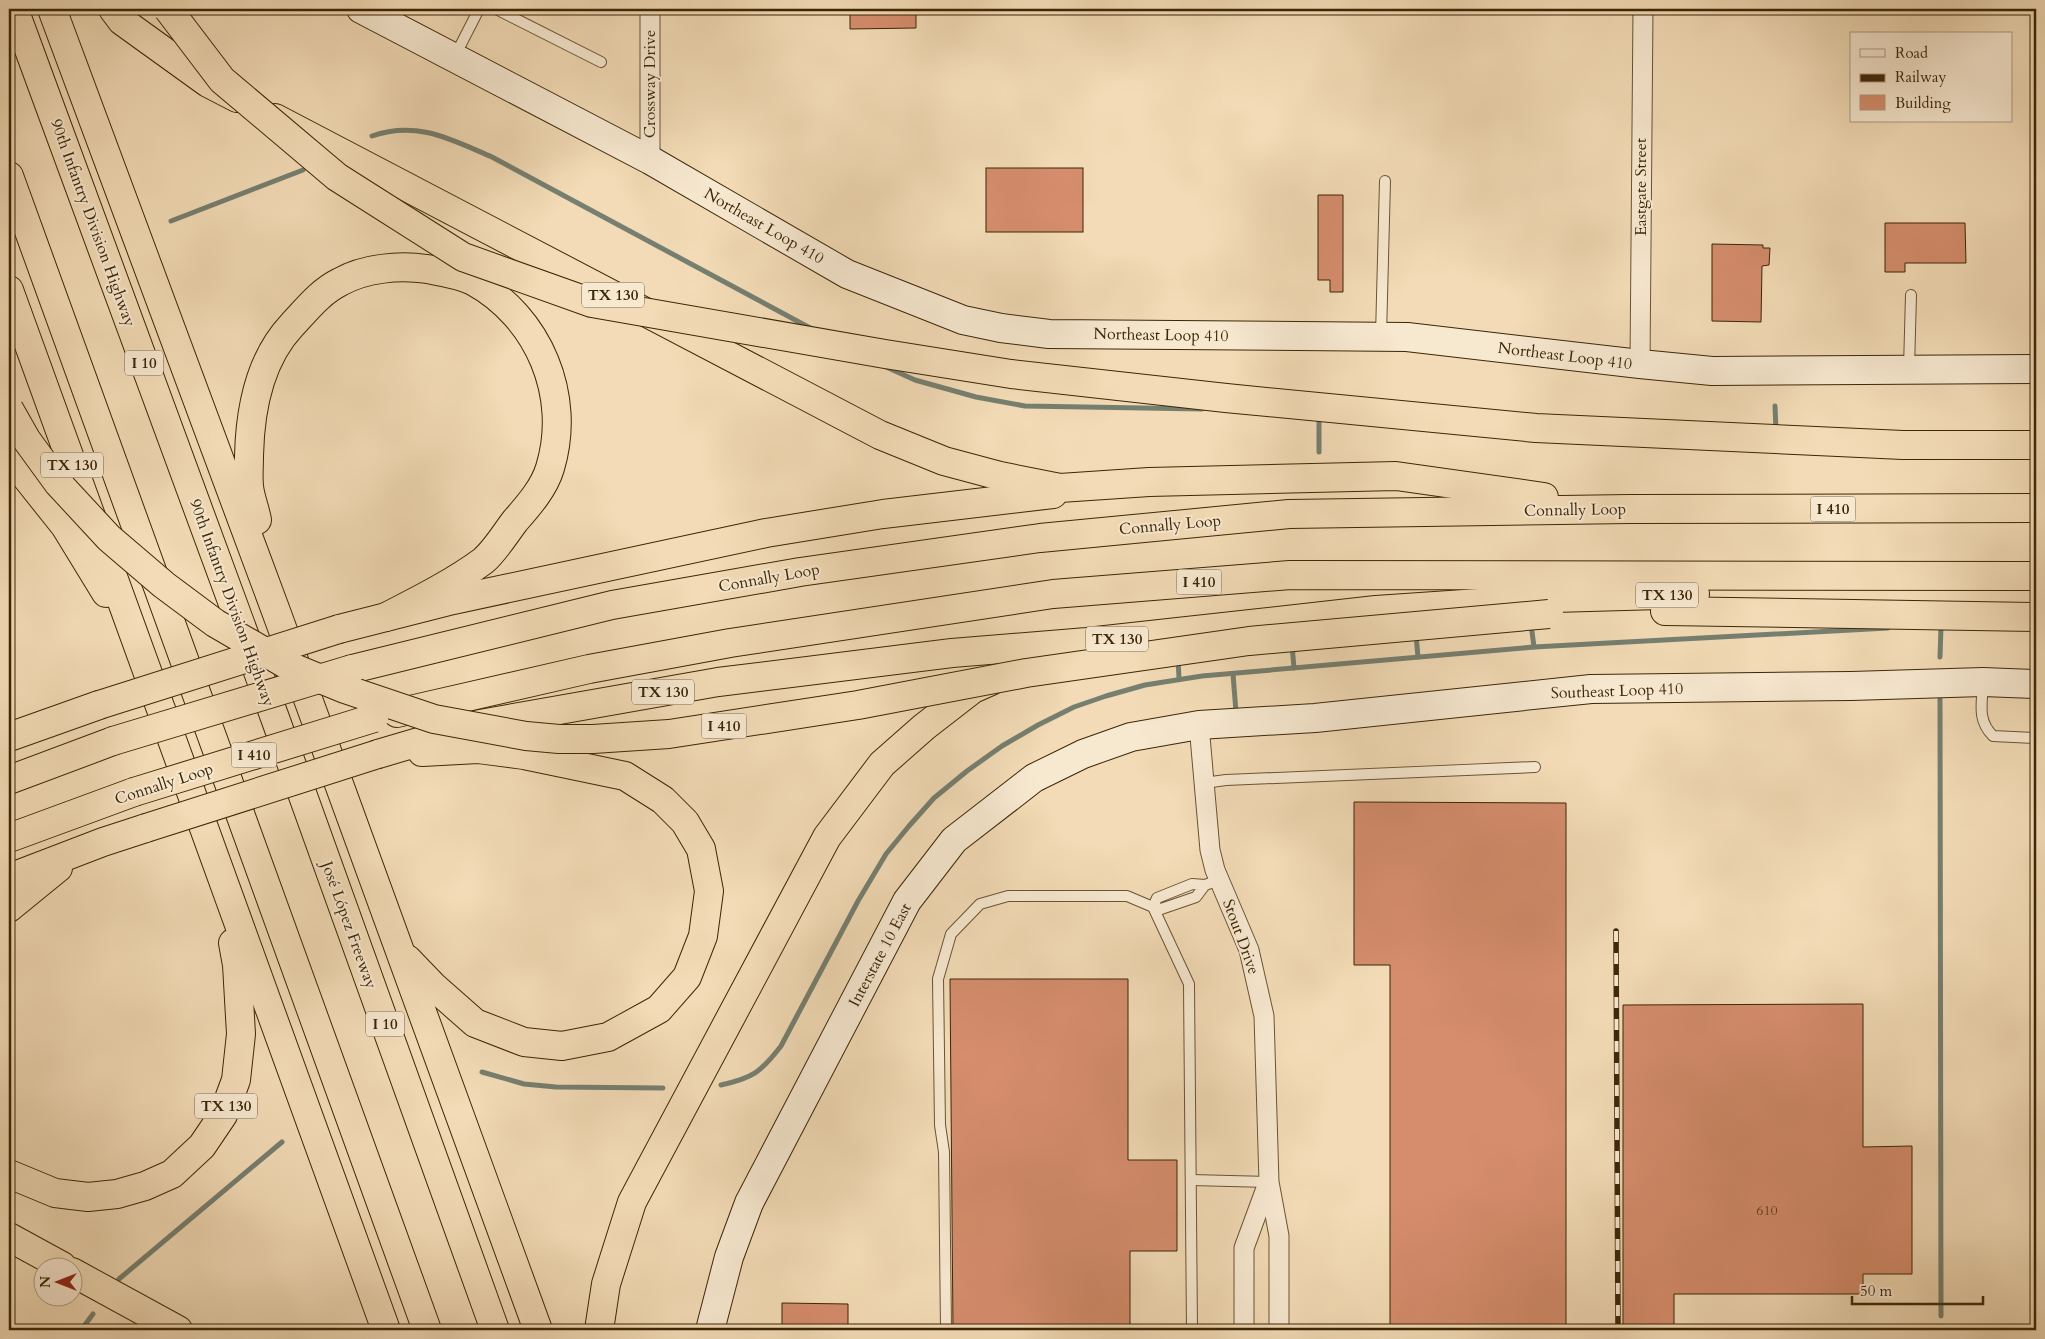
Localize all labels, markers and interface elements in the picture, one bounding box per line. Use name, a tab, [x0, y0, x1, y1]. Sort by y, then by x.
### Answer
street label: Crossway Drive	[639, 30, 661, 138]
legend	[1850, 32, 2012, 122]
text: Road	[1895, 43, 1928, 63]
text: Railway	[1895, 67, 1946, 87]
text: Building	[1895, 93, 1951, 113]
street label: 90th Infantry Division Highway	[45, 116, 141, 330]
street label: Eastgate Street	[1630, 138, 1652, 236]
street label: Northeast Loop 410	[700, 183, 828, 269]
road number: TX 130	[582, 282, 644, 308]
street label: Northeast Loop 410	[1093, 323, 1229, 347]
street label: Northeast Loop 410	[1497, 337, 1633, 375]
road number: I 10	[125, 350, 163, 376]
road number: TX 130	[41, 452, 103, 478]
street label: 90th Infantry Division Highway	[184, 496, 280, 710]
road number: I 410	[1810, 496, 1856, 522]
street label: Connally Loop	[1524, 498, 1626, 522]
street label: Connally Loop	[1118, 510, 1222, 540]
street label: Connally Loop	[717, 558, 821, 598]
road number: I 410	[1176, 570, 1222, 594]
road number: TX 130	[1636, 582, 1698, 608]
road number: TX 130	[1086, 626, 1148, 652]
street label: Southeast Loop 410	[1550, 678, 1684, 704]
road number: TX 130	[632, 680, 694, 704]
road number: I 410	[702, 714, 746, 738]
road number: I 410	[232, 742, 276, 768]
street label: Connally Loop	[112, 758, 216, 810]
street label: José López Freeway	[315, 856, 382, 992]
street label: Stout Drive	[1217, 896, 1265, 978]
street label: Interstate 10 East	[843, 899, 917, 1011]
road number: I 10	[366, 1012, 404, 1036]
road number: TX 130	[195, 1094, 257, 1118]
house number: 610	[1756, 1201, 1778, 1220]
north arrow	[32, 1256, 82, 1306]
scale bar	[1852, 1274, 1984, 1306]
text: N	[36, 1276, 55, 1288]
text: 50 m	[1860, 1281, 1892, 1301]

